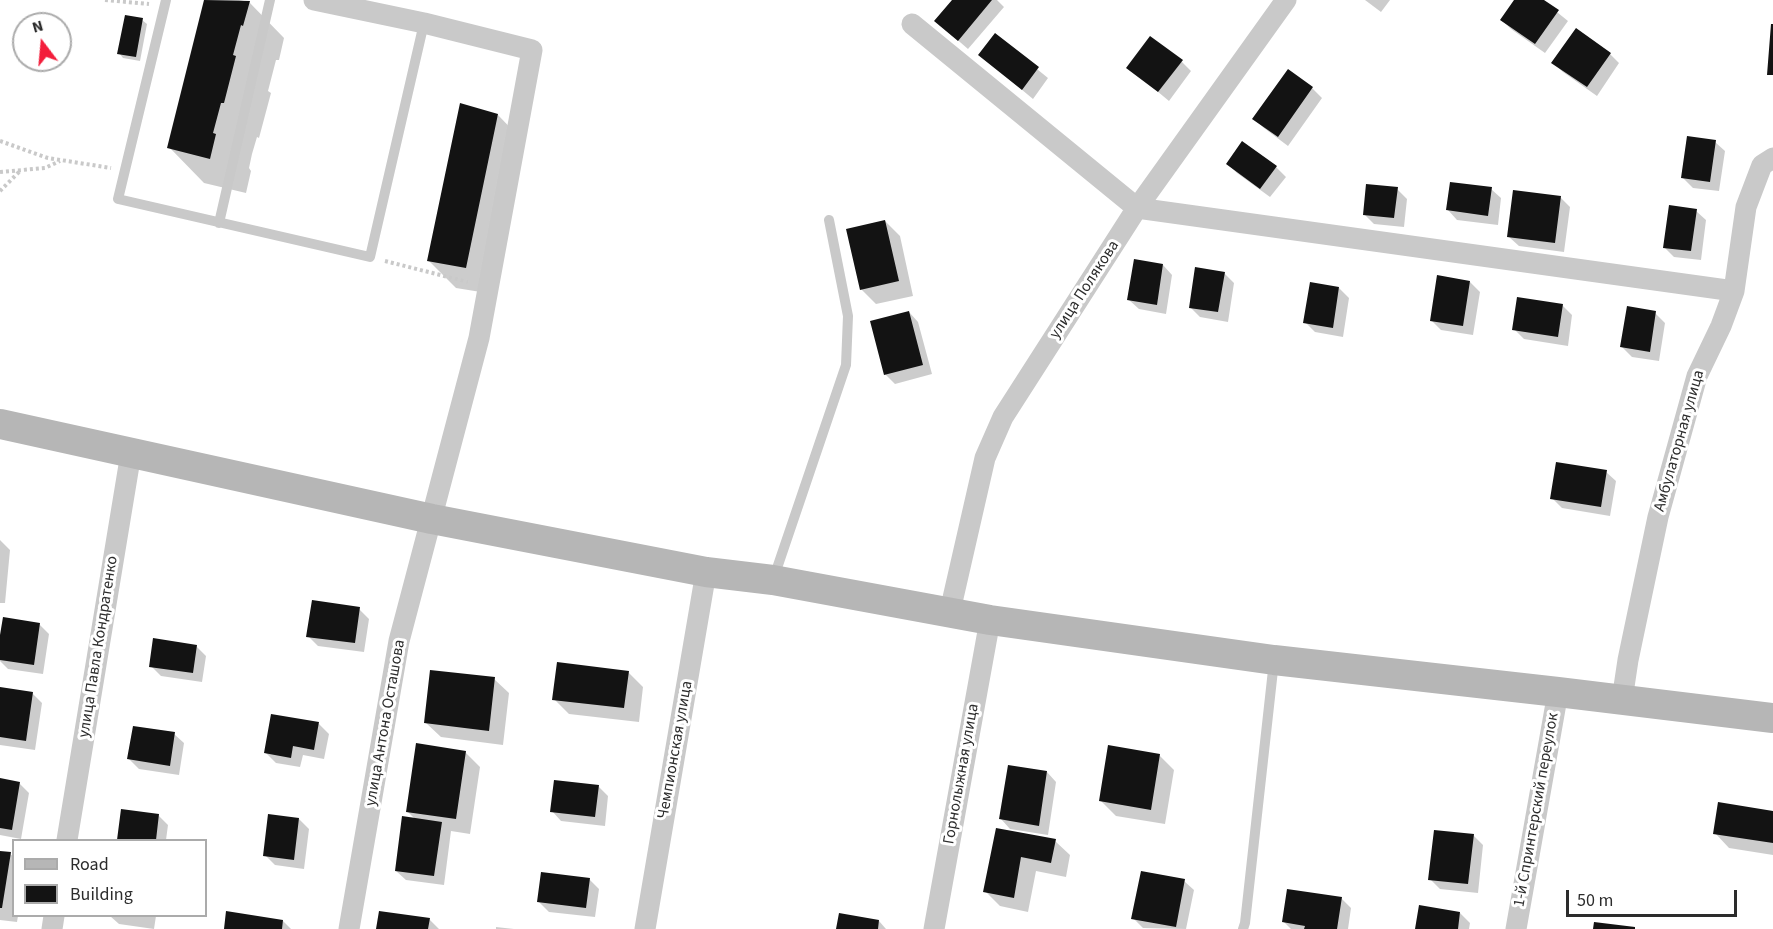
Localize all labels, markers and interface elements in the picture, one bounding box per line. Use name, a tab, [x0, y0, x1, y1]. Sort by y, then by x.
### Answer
north arrow	[12, 12, 72, 72]
text: N	[29, 15, 46, 39]
street label: улица Полякова	[1046, 237, 1124, 343]
street label: Амбулаторная улица	[1651, 368, 1709, 514]
street label: улица Павла Кондратенко	[75, 555, 123, 739]
street label: улица Антона Осташова	[362, 638, 410, 808]
street label: Чемпионская улица	[654, 680, 698, 820]
street label: Горнолыжная улица	[940, 702, 984, 846]
street label: 1-й Спринтерский переулок	[1510, 712, 1564, 908]
legend	[12, 839, 207, 917]
text: Road	[70, 852, 109, 877]
scale bar	[1569, 878, 1740, 916]
text: Building	[70, 882, 133, 907]
text: 50 m	[1577, 888, 1613, 913]

